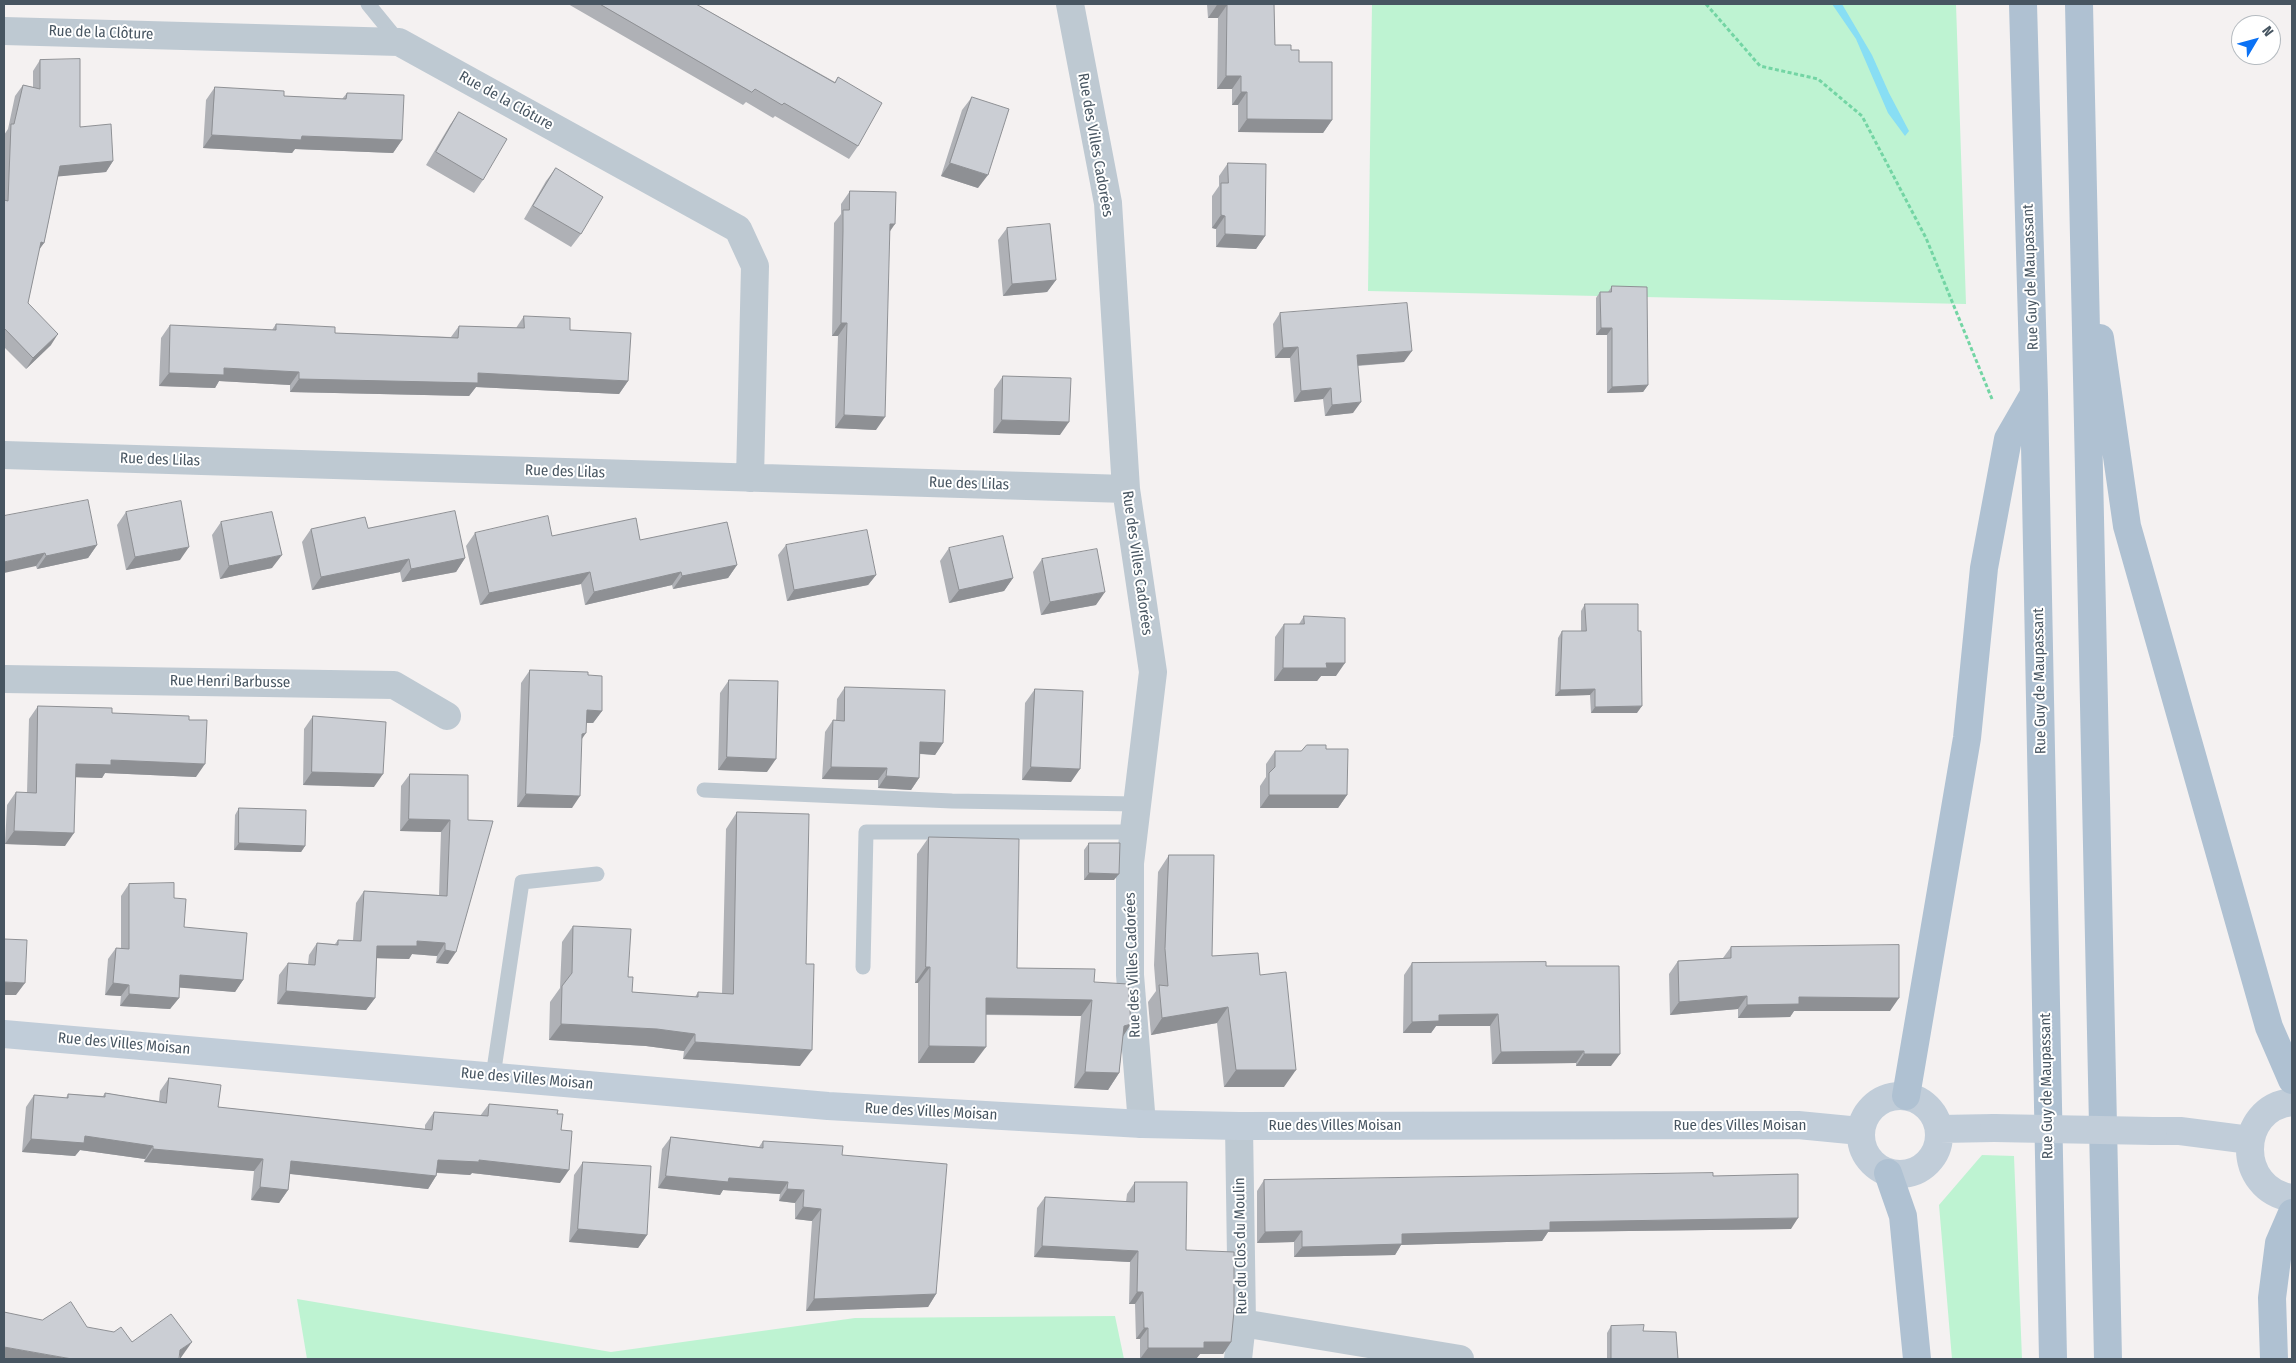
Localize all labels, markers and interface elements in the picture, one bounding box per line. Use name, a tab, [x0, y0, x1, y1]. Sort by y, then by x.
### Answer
north arrow	[2231, 15, 2281, 65]
street label: Rue de la Clôture	[48, 22, 154, 44]
text: N	[2258, 23, 2277, 40]
street label: Rue de la Clôture	[456, 68, 556, 134]
street label: Rue des Villes Cadorées	[1073, 72, 1117, 218]
street label: Rue Guy de Maupassant	[2019, 204, 2043, 350]
street label: Rue des Lilas	[120, 450, 200, 470]
street label: Rue des Lilas	[525, 462, 605, 482]
street label: Rue des Lilas	[929, 474, 1009, 494]
street label: Rue des Villes Cadorées	[1118, 490, 1156, 636]
street label: Rue Guy de Maupassant	[2030, 608, 2050, 754]
street label: Rue Henri Barbusse	[170, 672, 290, 692]
street label: Rue des Villes Cadorées	[1121, 892, 1145, 1038]
street label: Rue Guy de Maupassant	[2037, 1013, 2057, 1159]
street label: Rue des Villes Moisan	[57, 1029, 191, 1059]
street label: Rue des Villes Moisan	[460, 1064, 594, 1094]
street label: Rue des Villes Moisan	[864, 1100, 998, 1124]
street label: Rue des Villes Moisan	[1269, 1117, 1401, 1135]
street label: Rue des Villes Moisan	[1674, 1117, 1806, 1135]
street label: Rue du Clos du Moulin	[1231, 1177, 1251, 1315]

